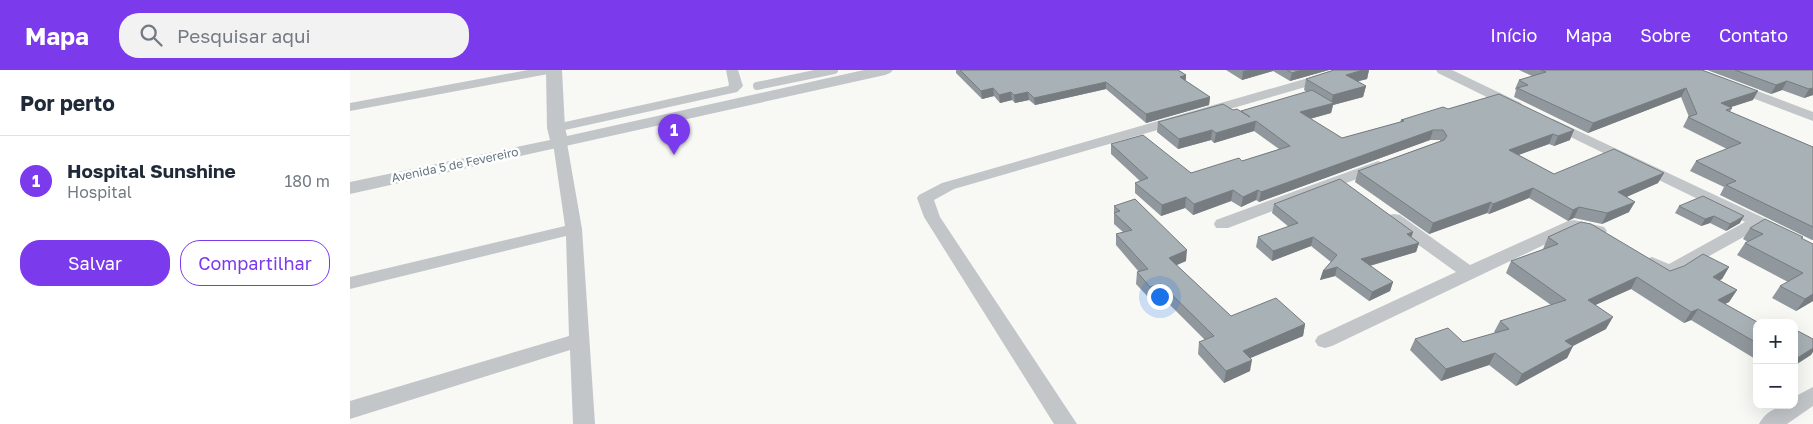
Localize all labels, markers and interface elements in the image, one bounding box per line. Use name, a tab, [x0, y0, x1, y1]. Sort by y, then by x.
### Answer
search box	[119, 13, 469, 58]
text: Mapa	[25, 21, 89, 50]
icon: search	[137, 21, 165, 49]
text: Pesquisar aqui	[177, 24, 311, 47]
text: Início	[1490, 24, 1537, 46]
text: Mapa	[1565, 24, 1612, 46]
text: Sobre	[1640, 24, 1691, 46]
text: Contato	[1719, 24, 1788, 46]
text: Por perto	[20, 90, 115, 116]
pin: 1	[658, 114, 690, 155]
street label: Avenida 5 de Fevereiro	[390, 144, 520, 185]
text: Hospital Sunshine	[67, 159, 236, 182]
text: 1	[32, 171, 40, 191]
text: 180 m	[284, 171, 330, 191]
text: Hospital	[67, 182, 132, 202]
button: Salvar	[20, 240, 170, 286]
button: Compartilhar	[180, 240, 330, 286]
your location	[1147, 284, 1173, 310]
map controls	[1753, 319, 1798, 409]
button: +	[1753, 319, 1798, 364]
button: −	[1753, 364, 1798, 409]

